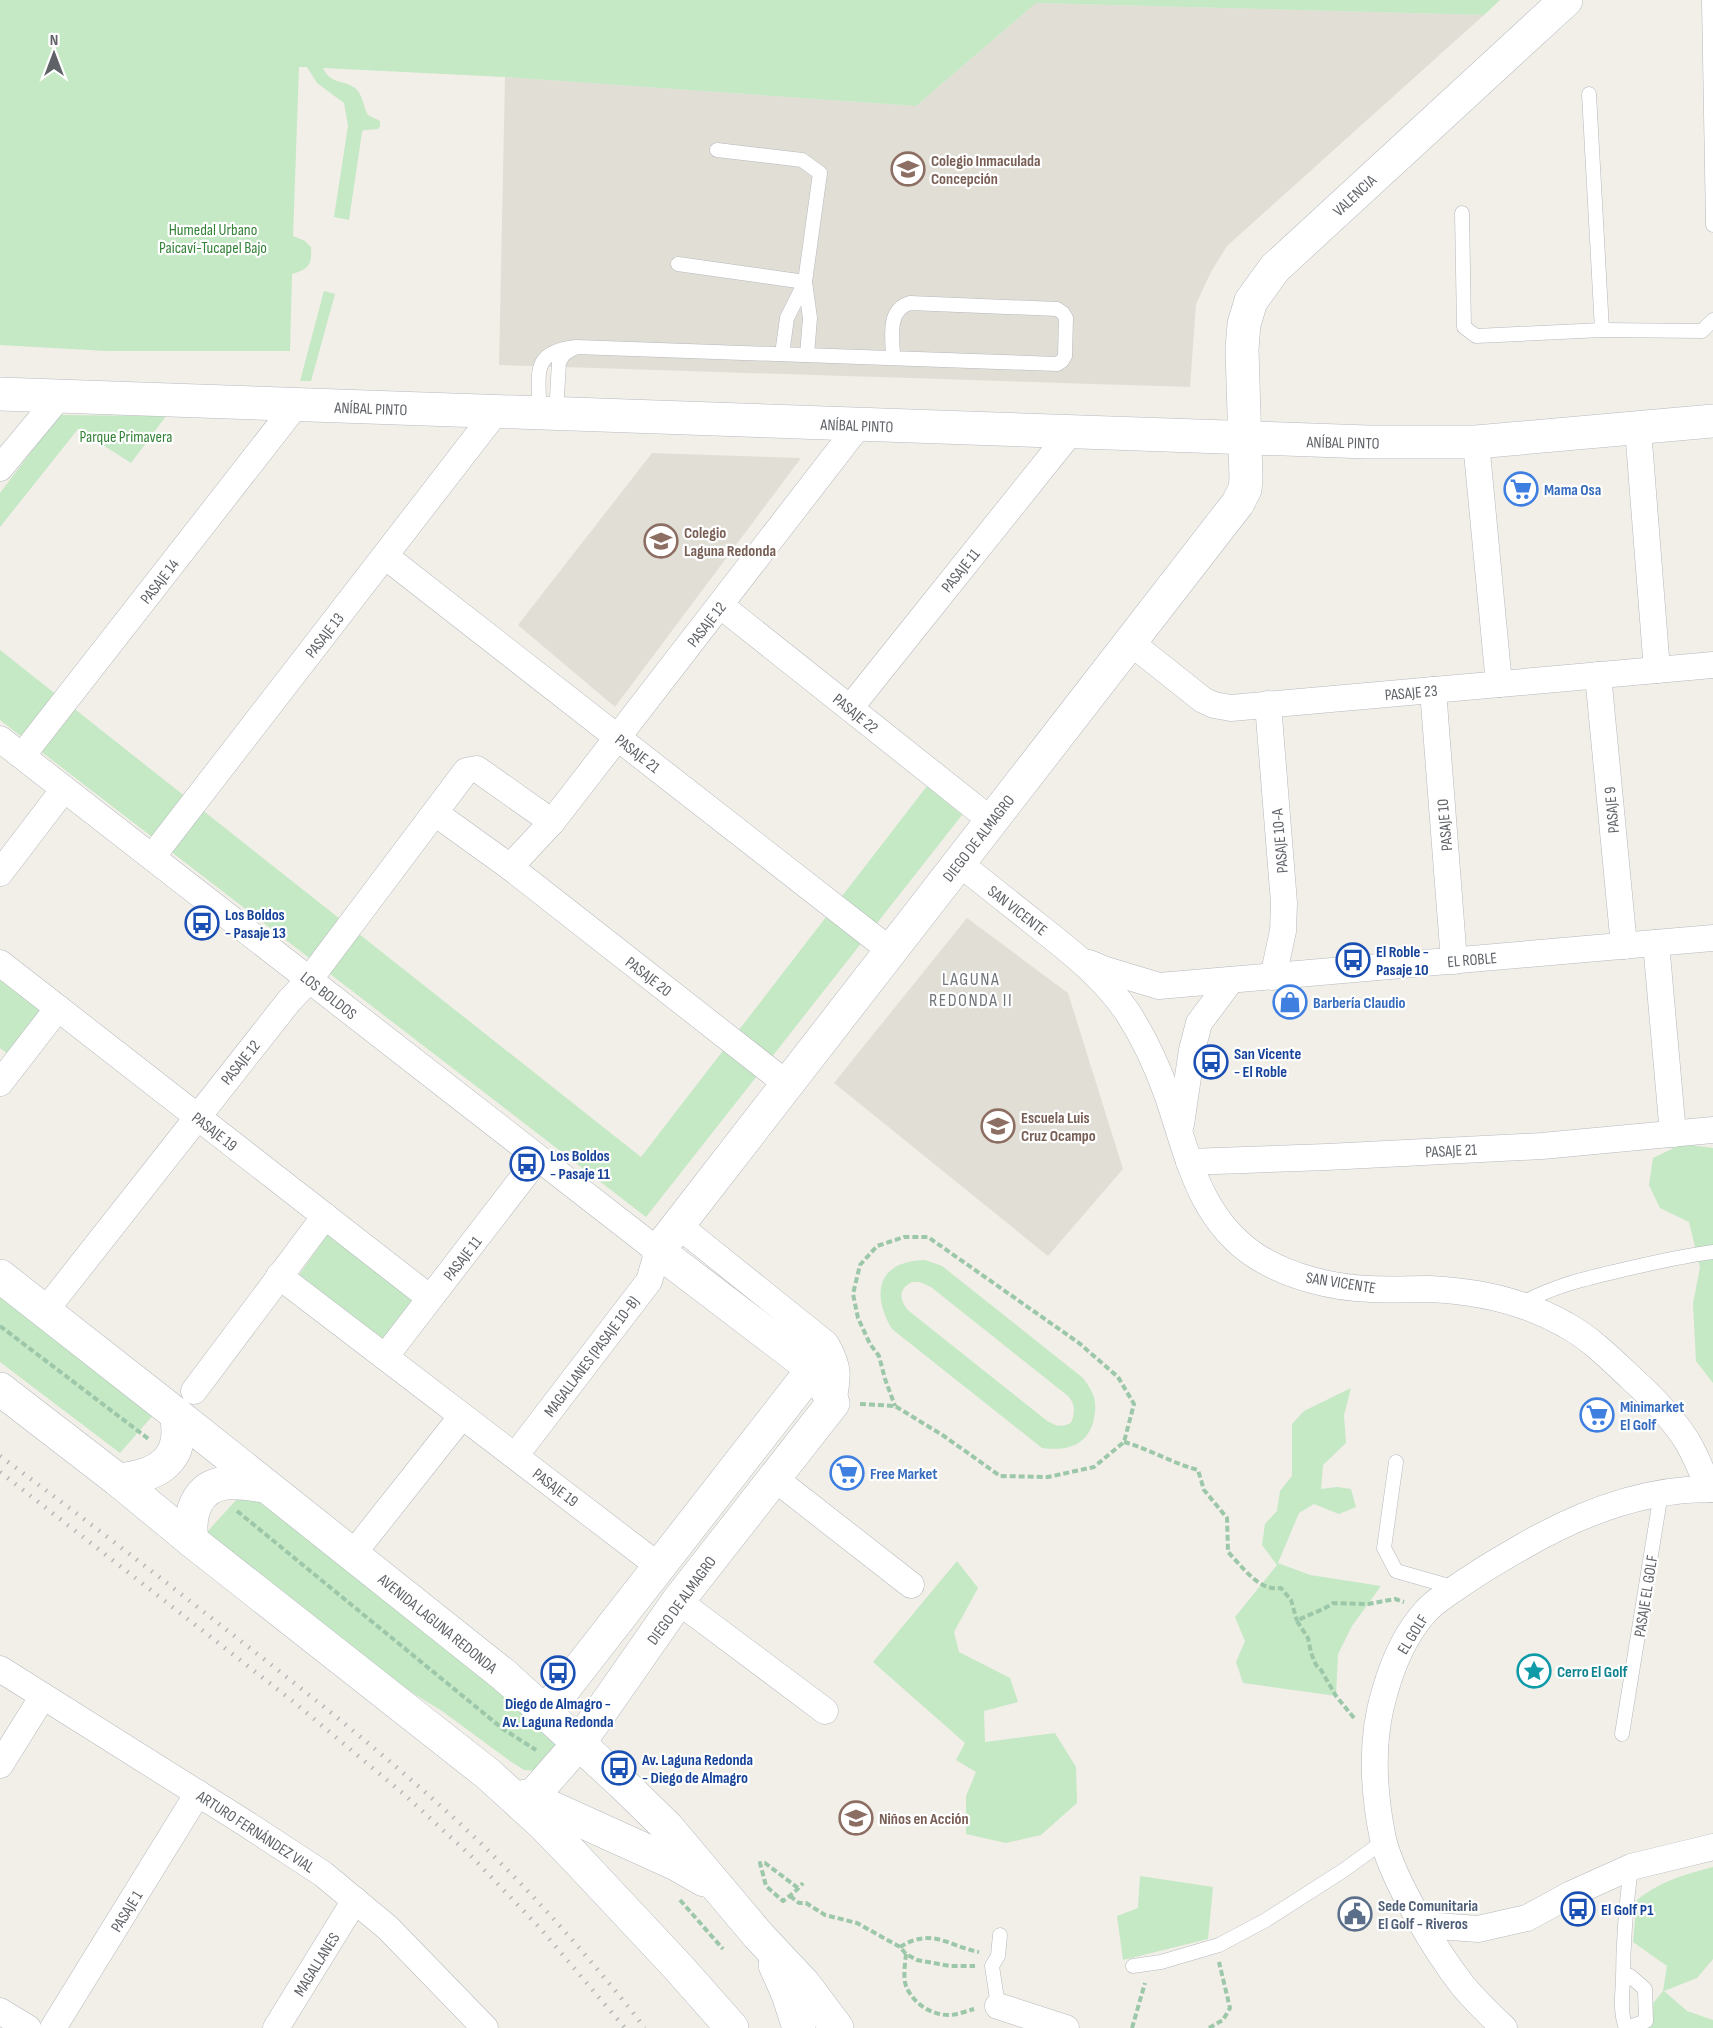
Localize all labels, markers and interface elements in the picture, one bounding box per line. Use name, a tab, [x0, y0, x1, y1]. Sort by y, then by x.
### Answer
north arrow	[24, 24, 84, 84]
text: N	[50, 31, 58, 50]
school or university icon: Colegio Inmaculada Concepción	[890, 151, 926, 187]
place label: Colegio Inmaculada Concepción	[931, 152, 1041, 189]
street label: VALENCIA	[1329, 171, 1381, 221]
park label: Humedal Urbano Paicaví-Tucapel Bajo	[159, 221, 267, 258]
street label: ANÍBAL PINTO	[333, 399, 408, 420]
street label: ANÍBAL PINTO	[819, 416, 894, 437]
park label: Parque Primavera	[80, 428, 173, 447]
street label: ANÍBAL PINTO	[1305, 433, 1380, 454]
supermarket icon: Mama Osa	[1503, 471, 1539, 507]
place label: Mama Osa	[1544, 481, 1601, 500]
school or university icon: Colegio Laguna Redonda	[643, 523, 679, 559]
place label: Colegio Laguna Redonda	[684, 524, 776, 561]
street label: PASAJE 11	[938, 545, 985, 597]
street label: PASAJE 14	[137, 555, 184, 608]
street label: PASAJE 12	[684, 599, 731, 651]
street label: PASAJE 13	[302, 610, 349, 662]
street label: PASAJE 23	[1384, 682, 1438, 705]
street label: PASAJE 22	[829, 690, 882, 738]
street label: PASAJE 21	[611, 731, 664, 778]
street label: PASAJE 9	[1601, 786, 1624, 834]
street label: DIEGO DE ALMAGRO	[939, 792, 1019, 886]
street label: PASAJE 10	[1434, 798, 1457, 852]
street label: PASAJE 10-A	[1268, 808, 1293, 874]
street label: SAN VICENTE	[983, 882, 1051, 940]
bus stop icon: Los Boldos - Pasaje 13	[184, 905, 220, 941]
place label: Los Boldos - Pasaje 13	[225, 906, 286, 943]
bus stop icon: El Roble - Pasaje 10	[1335, 942, 1371, 978]
place label: El Roble - Pasaje 10	[1376, 943, 1429, 980]
street label: EL ROBLE	[1446, 949, 1498, 972]
street label: PASAJE 20	[621, 953, 675, 1001]
street label: LOS BOLDOS	[296, 968, 360, 1024]
district label: LAGUNA REDONDA II	[929, 969, 1013, 1011]
shop icon: Barbería Claudio	[1272, 984, 1308, 1020]
place label: Barbería Claudio	[1313, 994, 1405, 1013]
street label: PASAJE 12	[217, 1037, 265, 1089]
bus stop icon: San Vicente - El Roble	[1193, 1044, 1229, 1080]
place label: San Vicente - El Roble	[1234, 1045, 1301, 1082]
school or university icon: Escuela Luis Cruz Ocampo	[980, 1108, 1016, 1144]
street label: PASAJE 19	[188, 1109, 241, 1156]
place label: Escuela Luis Cruz Ocampo	[1021, 1109, 1096, 1146]
street label: PASAJE 21	[1425, 1141, 1478, 1162]
bus stop icon: Los Boldos - Pasaje 11	[509, 1146, 545, 1182]
place label: Los Boldos - Pasaje 11	[550, 1147, 611, 1184]
street label: PASAJE 11	[440, 1233, 487, 1285]
street label: SAN VICENTE	[1304, 1269, 1377, 1298]
street label: MAGALLANES (PASAJE 10-B)	[541, 1293, 644, 1421]
supermarket icon: Minimarket El Golf	[1579, 1397, 1615, 1433]
place label: Minimarket El Golf	[1620, 1398, 1684, 1435]
supermarket icon: Free Market	[829, 1455, 865, 1491]
street label: PASAJE 19	[529, 1465, 582, 1512]
place label: Free Market	[870, 1465, 938, 1484]
street label: DIEGO DE ALMAGRO	[644, 1553, 721, 1649]
street label: PASAJE EL GOLF	[1631, 1554, 1662, 1639]
street label: AVENIDA LAGUNA REDONDA	[373, 1570, 500, 1678]
street label: EL GOLF	[1394, 1611, 1433, 1658]
place icon: Cerro El Golf	[1516, 1653, 1552, 1689]
bus stop icon: Diego de Almagro - Av. Laguna Redonda	[540, 1655, 576, 1691]
place label: Cerro El Golf	[1557, 1663, 1628, 1682]
place label: Diego de Almagro - Av. Laguna Redonda	[501, 1695, 614, 1732]
bus stop icon: Av. Laguna Redonda - Diego de Almagro	[601, 1750, 637, 1786]
place label: Av. Laguna Redonda - Diego de Almagro	[641, 1751, 753, 1788]
street label: ARTURO FERNÁNDEZ VIAL	[192, 1787, 318, 1877]
school or university icon: Niños en Acción	[838, 1800, 874, 1836]
place label: Niños en Acción	[879, 1810, 969, 1829]
street label: PASAJE 1	[107, 1887, 147, 1936]
bus stop icon: El Golf P1	[1560, 1891, 1596, 1927]
public building icon: Sede Comunitaria El Golf - Riveros	[1337, 1896, 1373, 1932]
place label: Sede Comunitaria El Golf - Riveros	[1378, 1897, 1478, 1934]
place label: El Golf P1	[1601, 1901, 1654, 1920]
street label: MAGALLANES	[290, 1929, 344, 2000]

